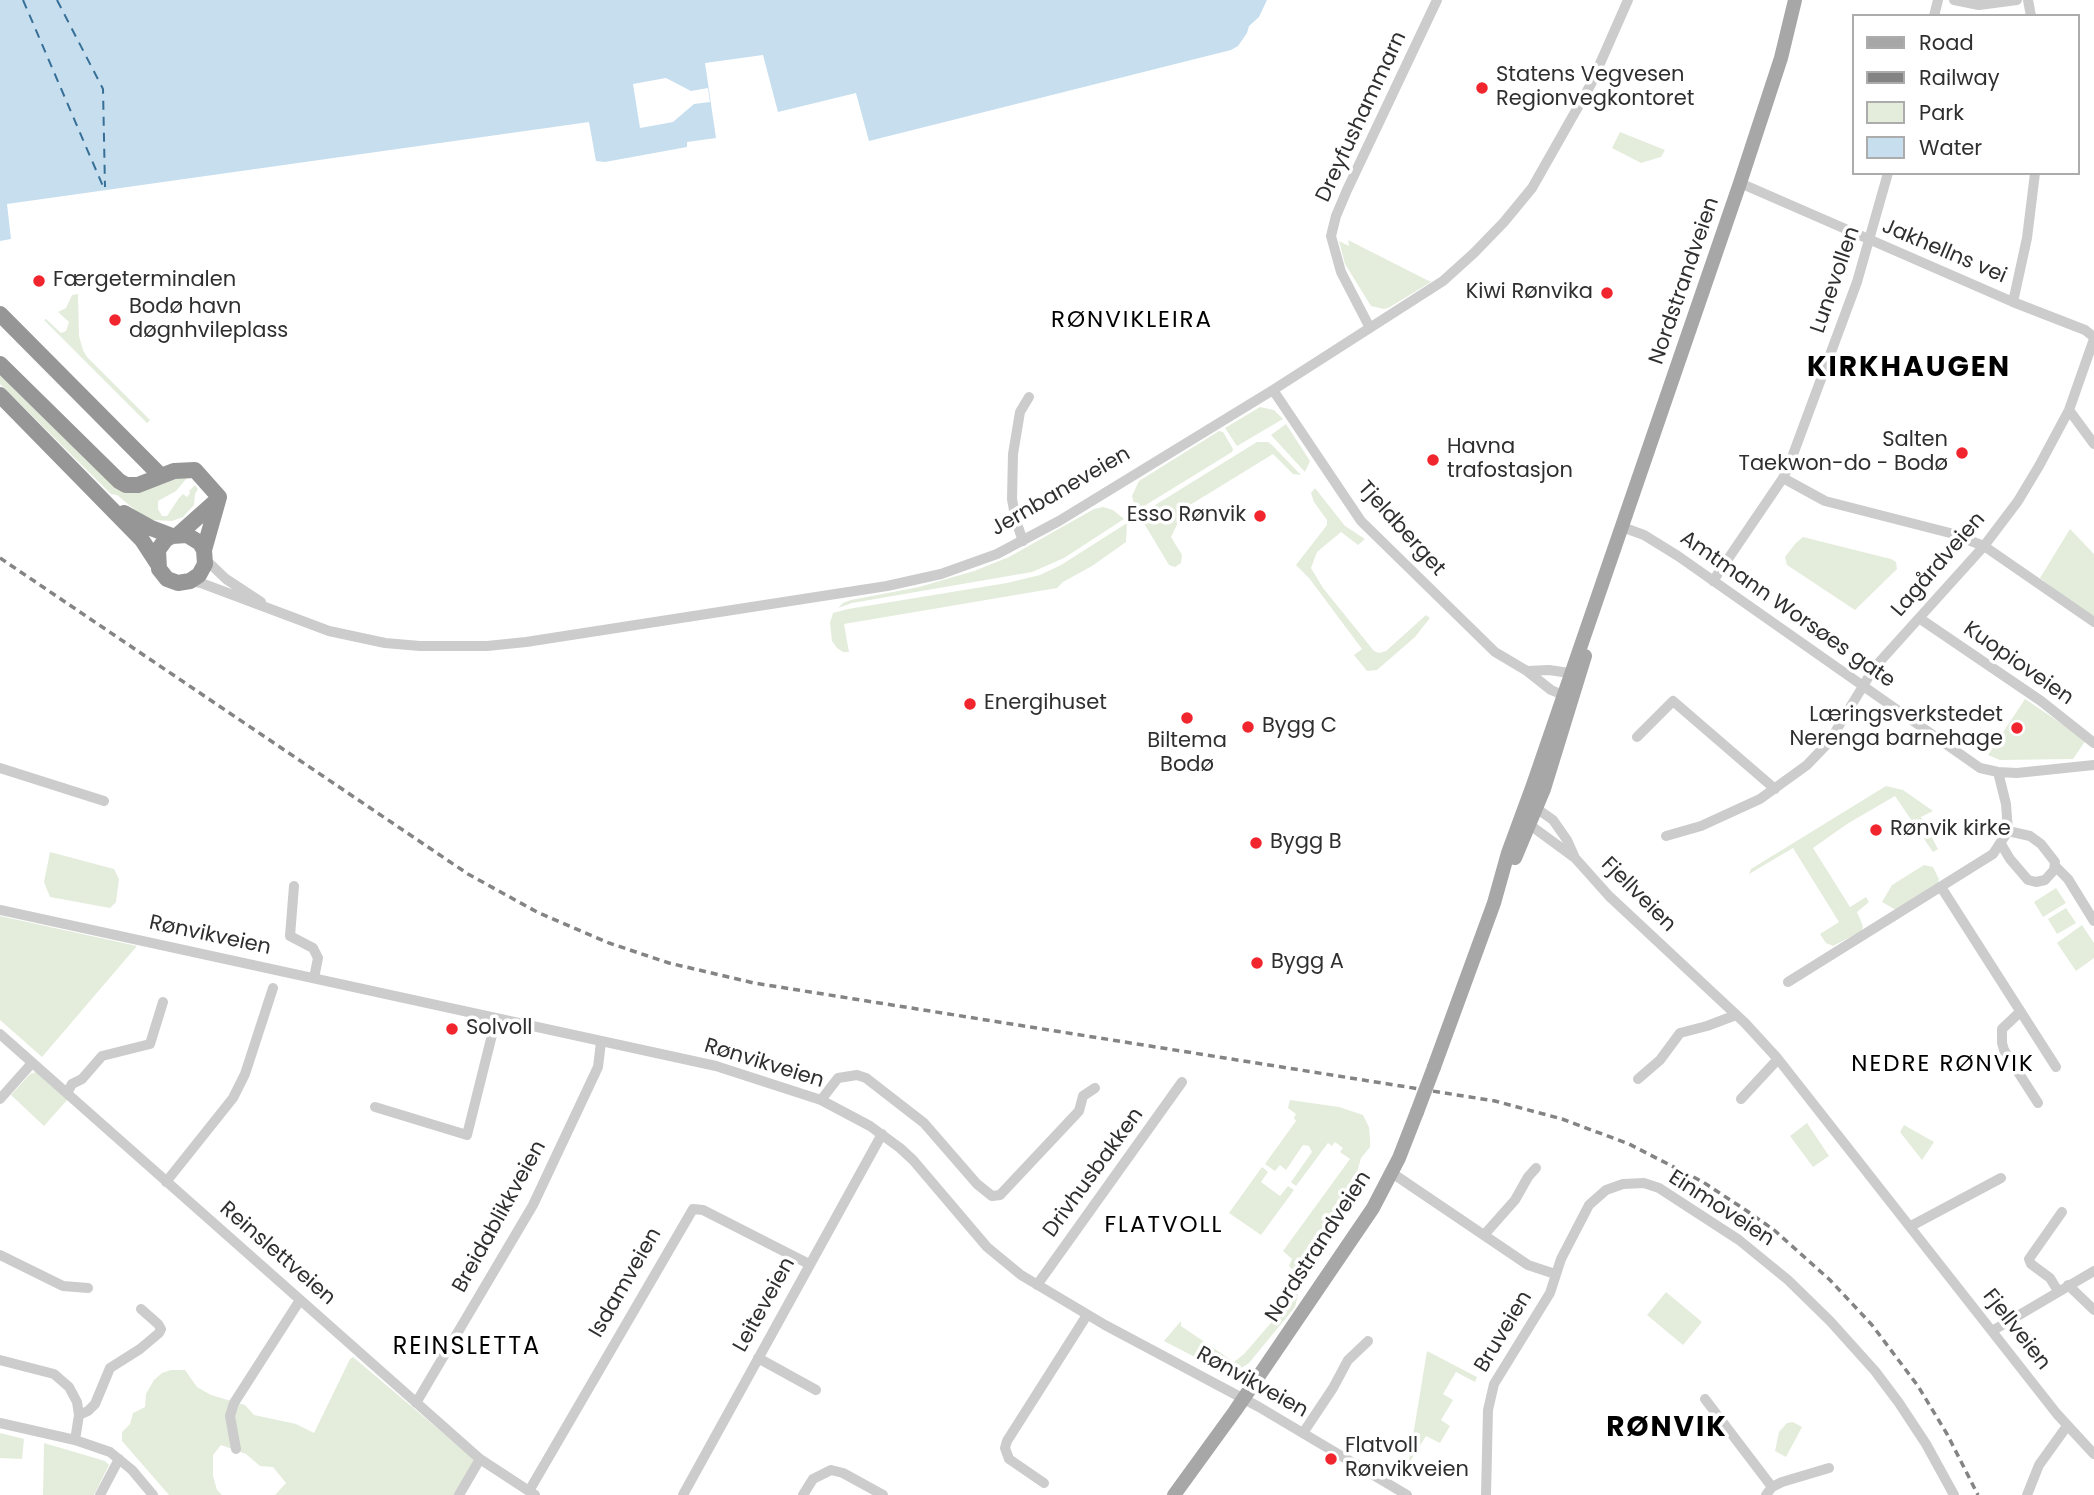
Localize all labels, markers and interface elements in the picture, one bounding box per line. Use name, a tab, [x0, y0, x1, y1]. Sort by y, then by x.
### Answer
legend	[1853, 14, 2080, 175]
street label: Dreyfushammarn	[1311, 28, 1413, 206]
text: Road	[1919, 28, 1974, 57]
place label: Statens Vegvesen Regionvegkontoret	[1496, 63, 1694, 113]
text: Railway	[1919, 63, 2000, 92]
marker: Statens Vegvesen Regionvegkontoret	[1474, 80, 1490, 96]
text: Park	[1919, 98, 1964, 127]
text: Water	[1919, 133, 1982, 162]
street label: Nordstrandveien	[1645, 194, 1725, 368]
street label: Jakhellns vei	[1878, 214, 2010, 290]
street label: Lunevollen	[1806, 223, 1866, 337]
place label: Færgeterminalen	[53, 268, 236, 294]
marker: Færgeterminalen	[31, 273, 47, 289]
place label: Kiwi Rønvika	[1466, 280, 1593, 306]
marker: Kiwi Rønvika	[1599, 285, 1615, 301]
place label: Bodø havn døgnhvileplass	[129, 295, 288, 345]
district label: RØNVIKLEIRA	[1052, 307, 1212, 335]
marker: Bodø havn døgnhvileplass	[107, 312, 123, 328]
district label: KIRKHAUGEN	[1808, 352, 2010, 386]
place label: Salten Taekwon-do - Bodø	[1739, 428, 1948, 478]
place label: Havna trafostasjon	[1447, 435, 1573, 485]
street label: Jernbaneveien	[987, 442, 1135, 542]
marker: Salten Taekwon-do - Bodø	[1954, 445, 1970, 461]
marker: Havna trafostasjon	[1425, 452, 1441, 468]
street label: Tjeldberget	[1352, 476, 1450, 582]
place label: Esso Rønvik	[1127, 503, 1246, 529]
marker: Esso Rønvik	[1252, 508, 1268, 524]
street label: Lagårdveien	[1887, 508, 1991, 622]
street label: Amtmann Worsøes gate	[1675, 526, 1899, 694]
street label: Kuopioveien	[1958, 617, 2078, 711]
place label: Energihuset	[984, 691, 1107, 717]
marker: Energihuset	[962, 696, 978, 712]
place label: Læringsverkstedet Nerenga barnehage	[1789, 703, 2003, 753]
marker: Biltema Bodø	[1179, 710, 1195, 726]
place label: Bygg C	[1262, 714, 1337, 740]
marker: Bygg C	[1240, 719, 1256, 735]
marker: Læringsverkstedet Nerenga barnehage	[2009, 720, 2025, 736]
place label: Biltema Bodø	[1147, 729, 1227, 779]
place label: Rønvik kirke	[1890, 817, 2011, 843]
marker: Rønvik kirke	[1868, 822, 1884, 838]
place label: Bygg B	[1270, 830, 1342, 856]
marker: Bygg B	[1248, 835, 1264, 851]
street label: Fjellveien	[1595, 852, 1681, 938]
street label: Rønvikveien	[147, 911, 273, 961]
place label: Bygg A	[1271, 950, 1344, 976]
marker: Bygg A	[1249, 955, 1265, 971]
place label: Solvoll	[466, 1016, 532, 1042]
marker: Solvoll	[444, 1021, 460, 1037]
street label: Rønvikveien	[701, 1034, 827, 1094]
district label: NEDRE RØNVIK	[1853, 1051, 2033, 1079]
street label: Drivhusbakken	[1039, 1103, 1149, 1243]
street label: Breidablikkveien	[448, 1137, 552, 1297]
street label: Einmoveien	[1663, 1166, 1779, 1252]
street label: Nordstrandveien	[1261, 1167, 1377, 1327]
street label: Reinslettveien	[214, 1197, 340, 1311]
district label: FLATVOLL	[1106, 1212, 1222, 1240]
street label: Isdamveien	[584, 1224, 668, 1342]
street label: Leiteveien	[729, 1253, 801, 1357]
street label: Fjellveien	[1977, 1285, 2055, 1375]
street label: Bruveien	[1470, 1287, 1538, 1377]
district label: REINSLETTA	[394, 1334, 540, 1362]
street label: Rønvikveien	[1192, 1342, 1312, 1424]
district label: RØNVIK	[1607, 1412, 1727, 1446]
place label: Flatvoll Rønvikveien	[1345, 1434, 1469, 1484]
marker: Flatvoll Rønvikveien	[1323, 1451, 1339, 1467]

